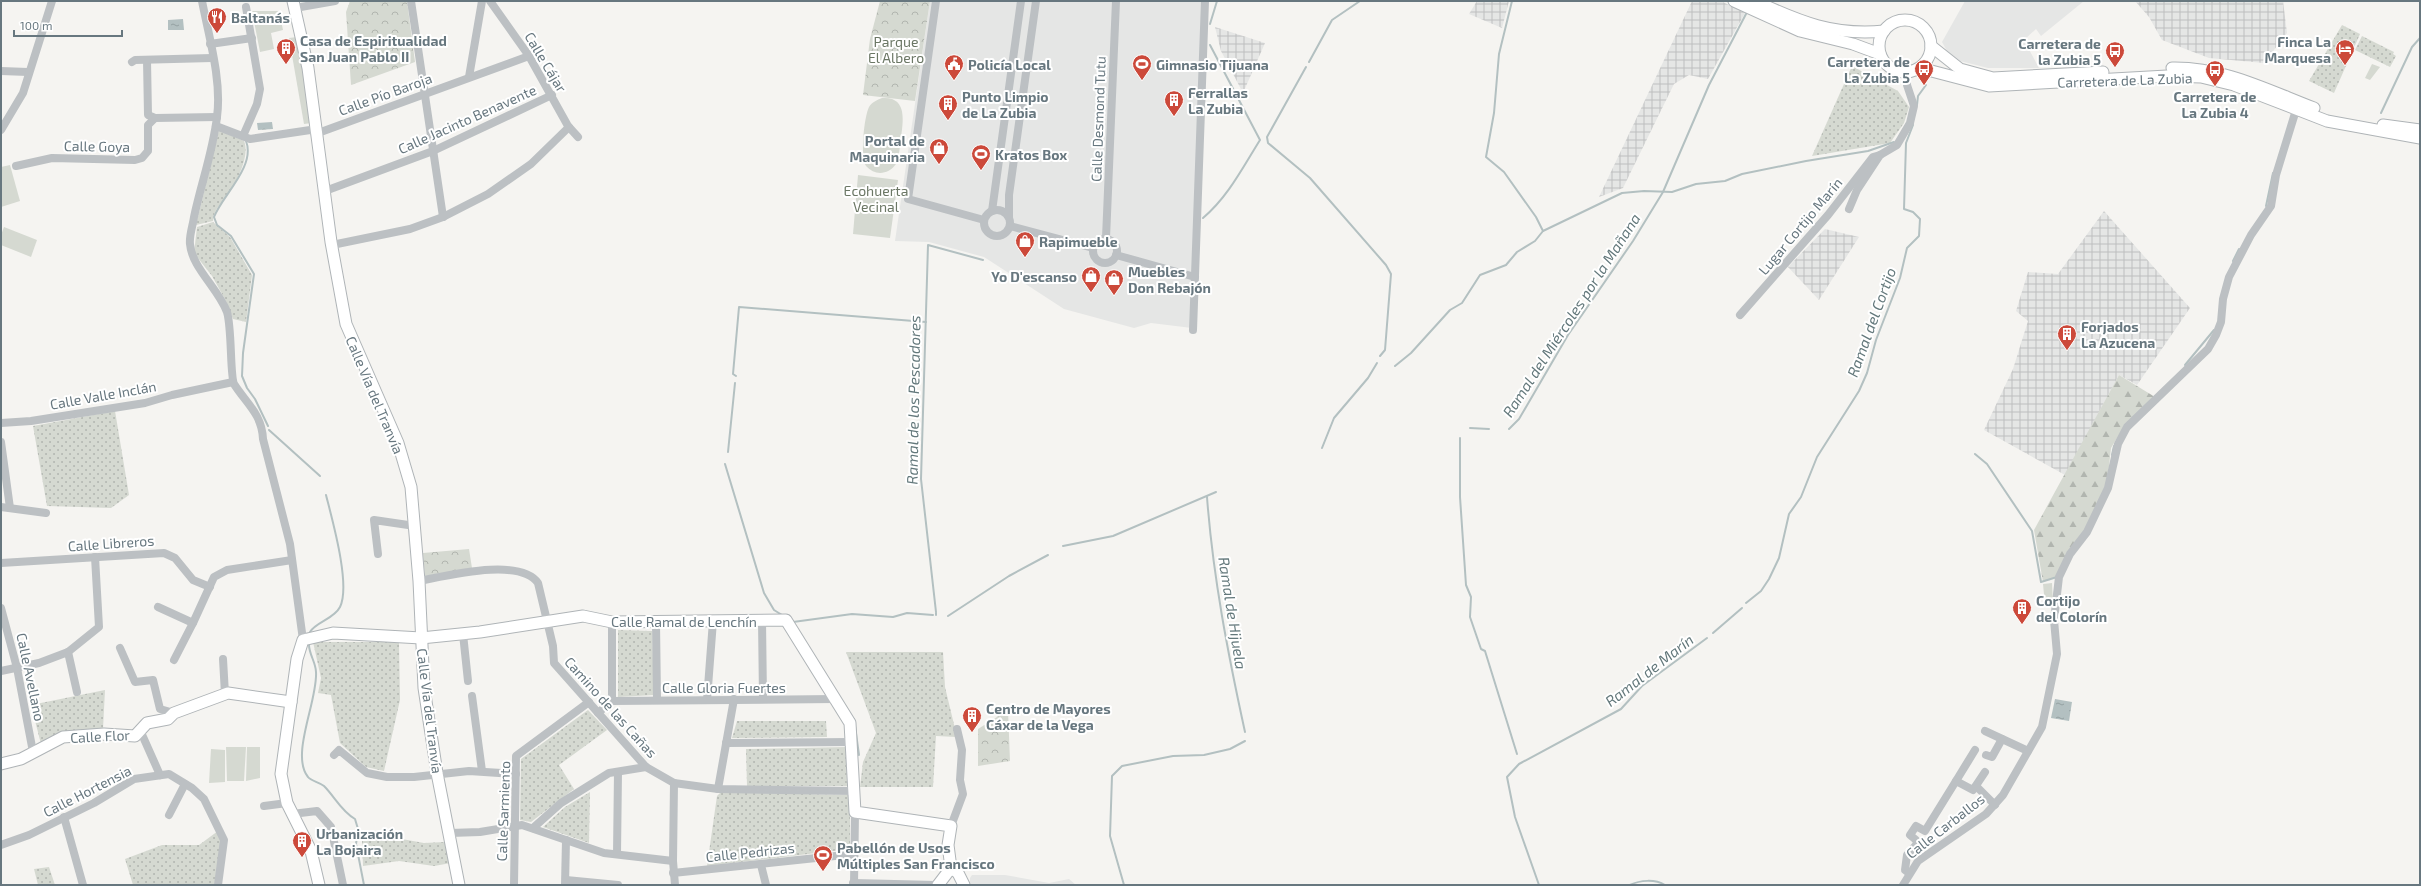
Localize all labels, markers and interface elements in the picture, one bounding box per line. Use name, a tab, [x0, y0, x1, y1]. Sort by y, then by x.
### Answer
restaurant icon: Baltanás	[206, 6, 228, 34]
place label: Baltanás	[231, 9, 290, 26]
scale bar	[14, 12, 122, 38]
text: 100 m	[20, 18, 52, 32]
street label: Calle Cájar	[521, 29, 571, 95]
place label: Casa de Espiritualidad San Juan Pablo II	[300, 32, 447, 65]
park label: Parque El Albero	[868, 33, 924, 66]
place label: Finca La Marquesa	[2264, 33, 2331, 66]
place label: Carretera de la Zubia 5	[2018, 35, 2101, 68]
building icon: Casa de Espiritualidad San Juan Pablo II	[275, 37, 297, 65]
hotel icon: Finca La Marquesa	[2334, 38, 2356, 66]
bus stop icon: Carretera de la Zubia 5	[2104, 40, 2126, 68]
public building icon: Policía Local	[943, 53, 965, 81]
sports icon: Gimnasio Tijuana	[1131, 53, 1153, 81]
place label: Carretera de La Zubia 5	[1827, 53, 1910, 86]
place label: Policía Local	[968, 56, 1051, 73]
street label: Calle Desmond Tutu	[1087, 56, 1109, 182]
place label: Gimnasio Tijuana	[1156, 56, 1269, 73]
bus stop icon: Carretera de La Zubia 5	[1913, 58, 1935, 86]
bus stop icon: Carretera de La Zubia 4	[2204, 59, 2226, 87]
street label: Calle Pío Baroja	[336, 69, 434, 119]
street label: Carretera de La Zubia	[2057, 69, 2193, 91]
street label: Calle Jacinto Benavente	[395, 81, 539, 157]
place label: Ferrallas La Zubia	[1188, 84, 1248, 117]
place label: Punto Limpio de La Zubia	[962, 88, 1049, 121]
place label: Carretera de La Zubia 4	[2174, 88, 2256, 121]
building icon: Ferrallas La Zubia	[1163, 89, 1185, 117]
building icon: Punto Limpio de La Zubia	[937, 93, 959, 121]
place label: Portal de Maquinaria	[850, 132, 925, 165]
street label: Calle Goya	[64, 137, 130, 155]
shop icon: Portal de Maquinaria	[928, 137, 950, 165]
sports icon: Kratos Box	[970, 143, 992, 171]
place label: Kratos Box	[995, 146, 1067, 163]
street label: Lugar Cortijo Marín	[1755, 174, 1845, 278]
park label: Ecohuerta Vecinal	[844, 182, 908, 215]
water label: Ramal del Miércoles por la Mañana	[1498, 210, 1644, 420]
shop icon: Rapimueble	[1014, 230, 1036, 258]
place label: Rapimueble	[1039, 233, 1118, 250]
place label: Muebles Don Rebajón	[1128, 263, 1211, 296]
shop icon: Yo D'escanso	[1080, 265, 1102, 293]
water label: Ramal del Cortijo	[1843, 265, 1900, 380]
place label: Yo D'escanso	[991, 268, 1077, 285]
shop icon: Muebles Don Rebajón	[1103, 268, 1125, 296]
water label: Ramal de los Pescadores	[903, 315, 923, 485]
place label: Forjados La Azucena	[2081, 318, 2155, 351]
building icon: Forjados La Azucena	[2056, 323, 2078, 351]
street label: Calle Vía del Tranvía	[343, 334, 407, 456]
street label: Calle Valle Inclán	[48, 377, 158, 413]
street label: Calle Libreros	[67, 531, 155, 555]
water label: Ramal de Hijuela	[1214, 555, 1251, 671]
place label: Cortijo del Colorín	[2036, 592, 2107, 625]
building icon: Cortijo del Colorín	[2011, 597, 2033, 625]
street label: Calle Ramal de Lenchín	[611, 613, 757, 630]
water label: Ramal de Marín	[1601, 630, 1697, 710]
street label: Calle Avellano	[13, 631, 49, 723]
street label: Calle Vía del Tranvía	[414, 647, 446, 775]
street label: Camino de las Cañas	[561, 653, 661, 761]
street label: Calle Gloria Fuertes	[662, 679, 786, 696]
place label: Centro de Mayores Cáxar de la Vega	[986, 700, 1111, 733]
building icon: Centro de Mayores Cáxar de la Vega	[961, 705, 983, 733]
street label: Calle Flor	[70, 726, 131, 746]
street label: Calle Sarmiento	[493, 760, 513, 861]
street label: Calle Hortensia	[40, 761, 134, 821]
street label: Calle Carballos	[1902, 790, 1988, 862]
place label: Urbanización La Bojaira	[316, 825, 403, 858]
building icon: Urbanización La Bojaira	[291, 830, 313, 858]
street label: Calle Pedrizas	[705, 839, 795, 865]
place label: Pabellón de Usos Múltiples San Francisco	[837, 839, 995, 872]
sports icon: Pabellón de Usos Múltiples San Francisco	[812, 844, 834, 872]

